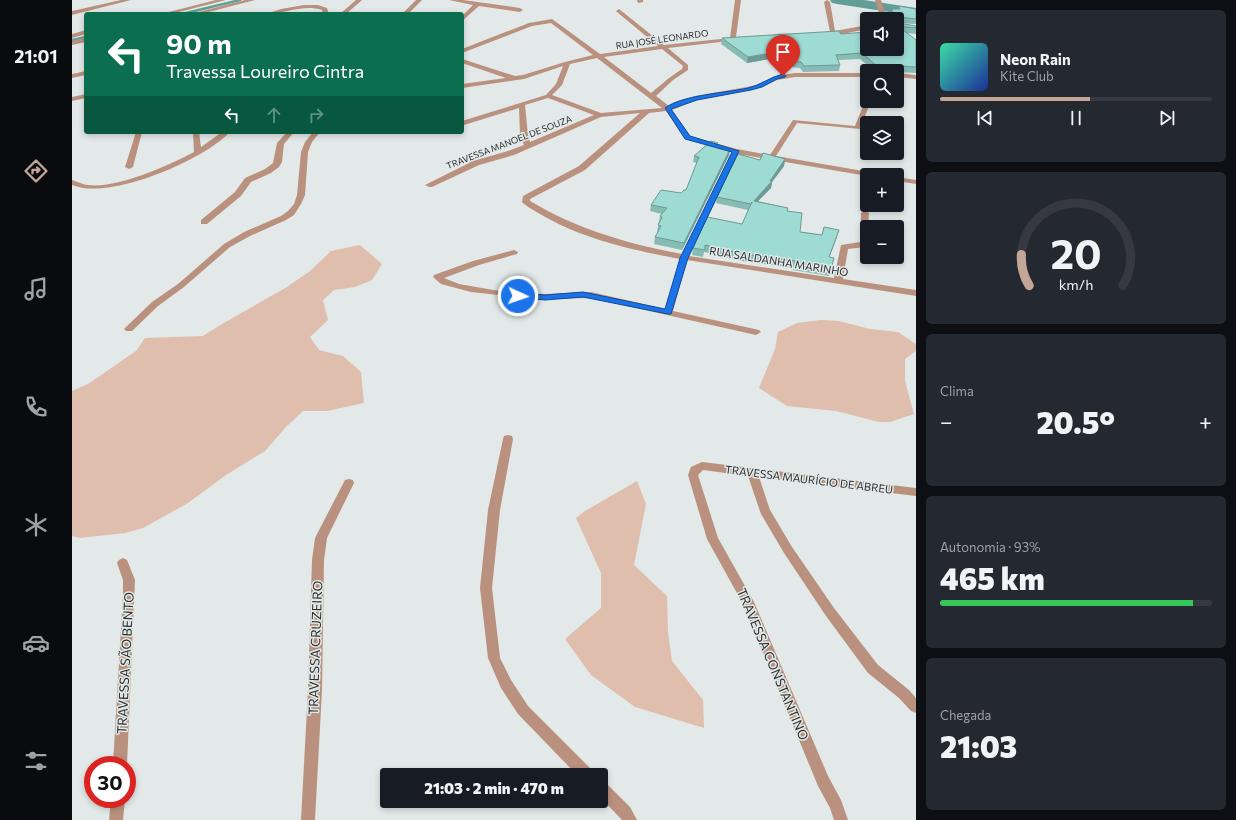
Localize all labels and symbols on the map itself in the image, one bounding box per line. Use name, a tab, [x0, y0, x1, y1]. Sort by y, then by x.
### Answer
street label: RUA JOSÉ LEONARDO	[615, 26, 709, 51]
pin	[766, 35, 800, 76]
street label: TRAVESSA MANOEL DE SOUZA	[445, 113, 573, 171]
street label: RUA SALDANHA MARINHO	[709, 244, 849, 278]
position arrow	[497, 275, 539, 317]
street label: TRAVESSA MAURÍCIO DE ABREU	[724, 461, 894, 496]
street label: TRAVESSA CRUZEIRO	[305, 581, 325, 715]
street label: TRAVESSA CONSTANTINO	[734, 586, 812, 742]
street label: TRAVESSA SÃO BENTO	[113, 592, 137, 734]
speed limit sign: 30	[84, 756, 136, 808]

